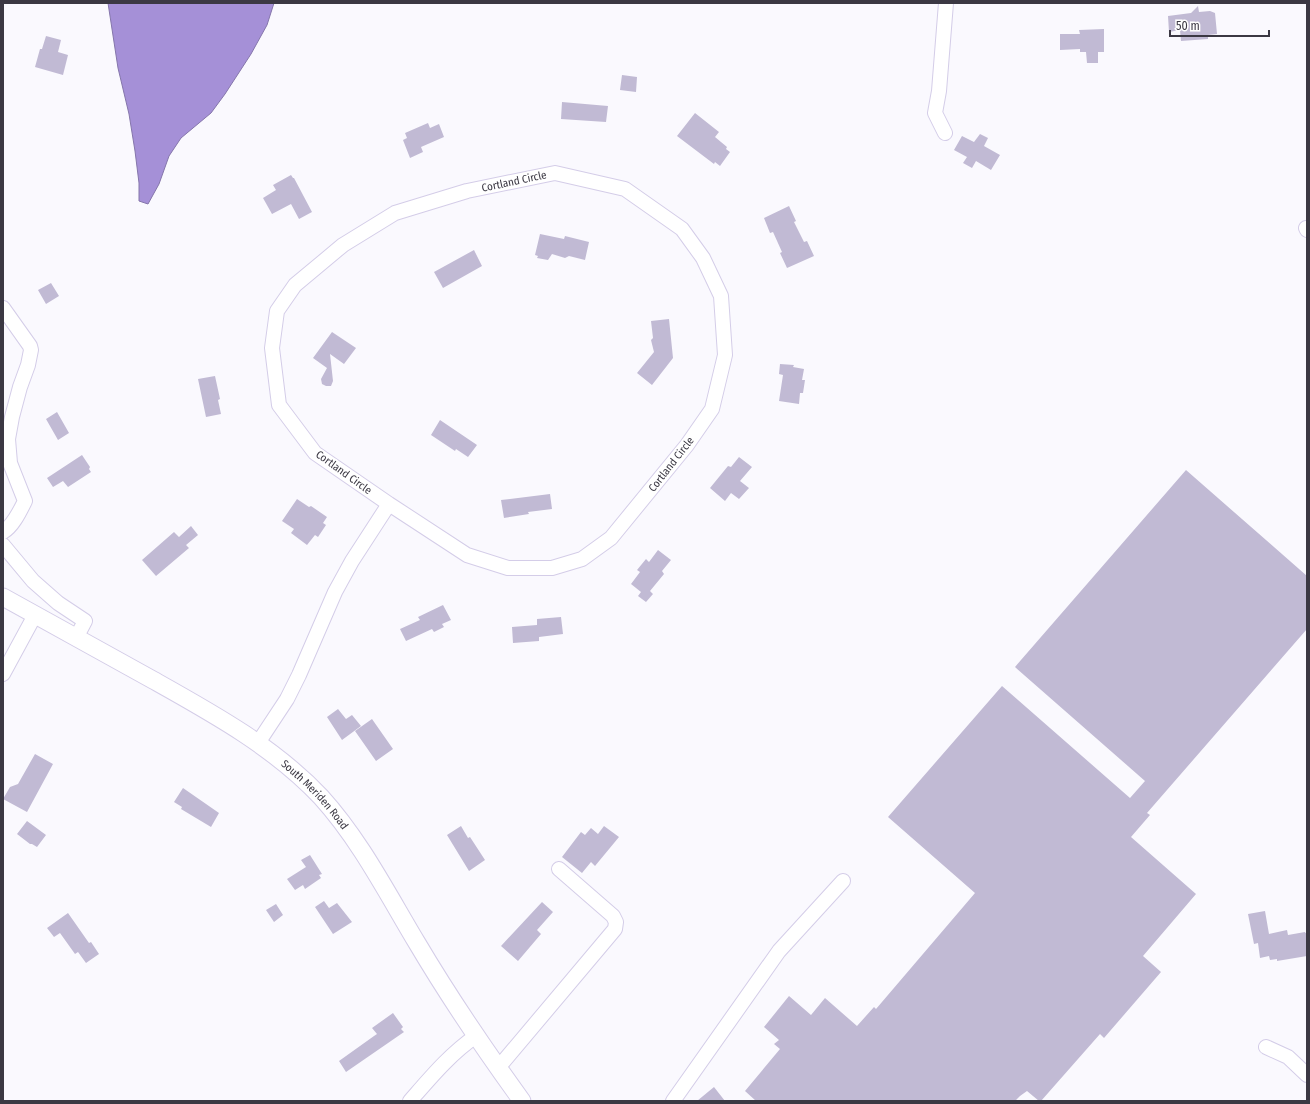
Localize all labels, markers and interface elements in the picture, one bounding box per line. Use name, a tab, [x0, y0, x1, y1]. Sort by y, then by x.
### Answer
scale bar	[1170, 12, 1269, 38]
text: 50 m	[1176, 19, 1200, 33]
street label: Cortland Circle	[481, 168, 548, 195]
street label: Cortland Circle	[646, 434, 697, 494]
street label: Cortland Circle	[313, 448, 374, 497]
street label: South Meriden Road	[278, 757, 351, 832]

